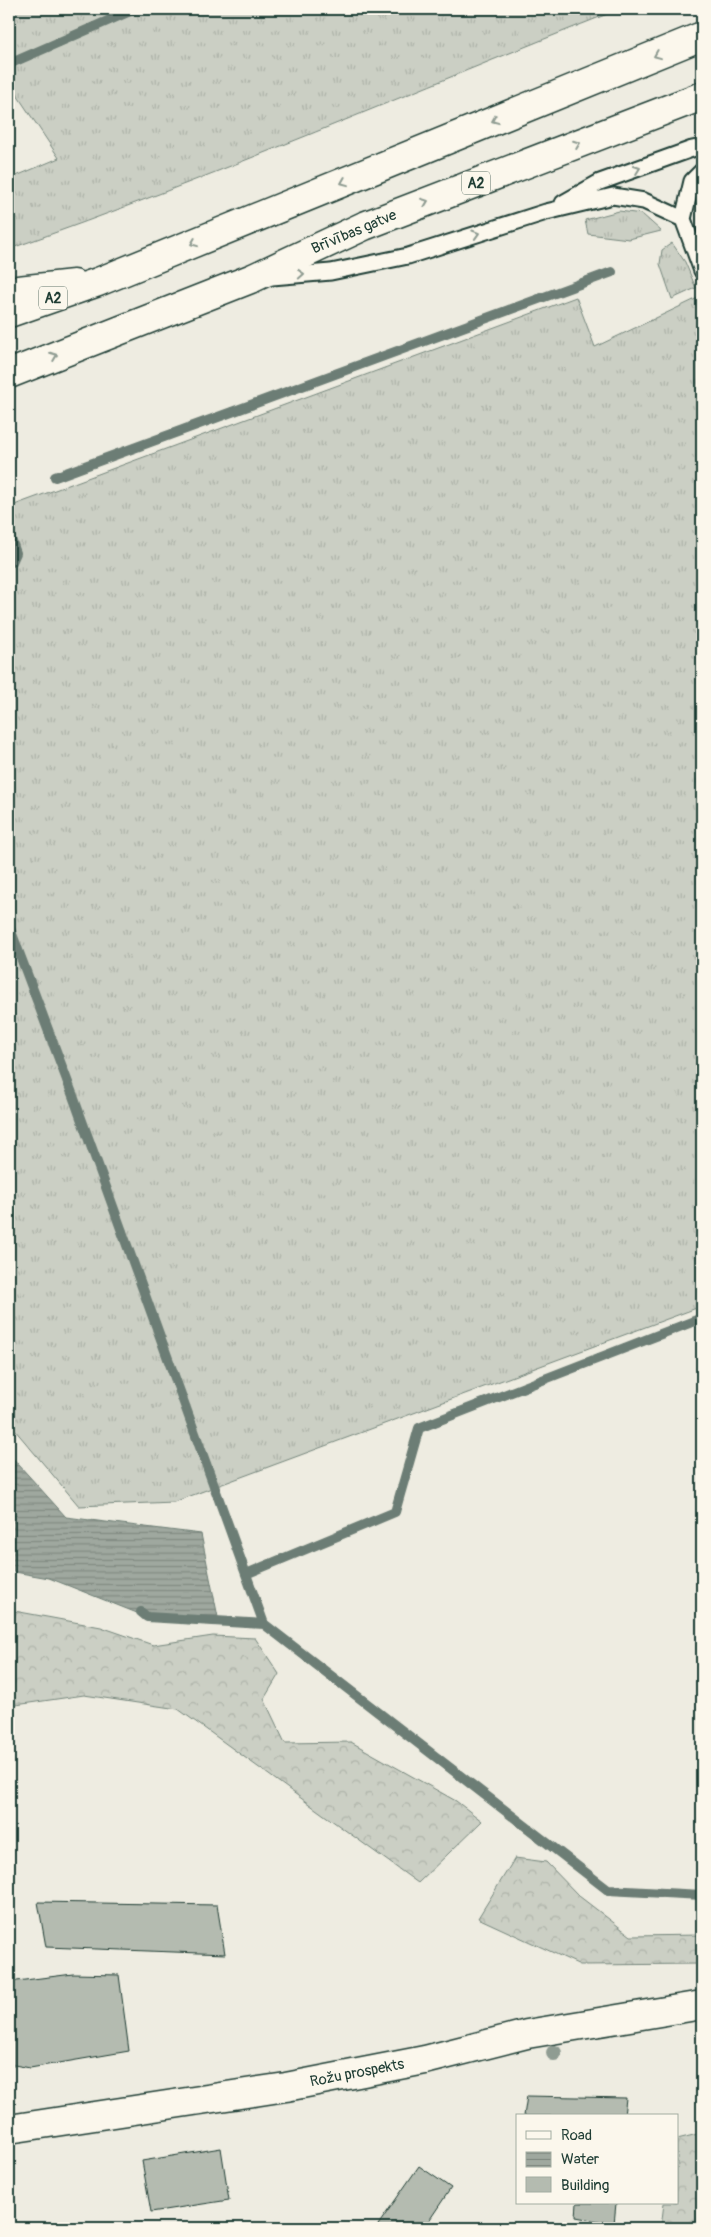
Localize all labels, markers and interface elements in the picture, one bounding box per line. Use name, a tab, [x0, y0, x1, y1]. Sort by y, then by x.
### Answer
one-way arrow	[653, 48, 662, 59]
one-way arrow	[491, 114, 500, 125]
one-way arrow	[572, 140, 581, 150]
one-way arrow	[632, 165, 641, 175]
road number: A2	[462, 172, 490, 194]
one-way arrow	[340, 175, 349, 186]
one-way arrow	[421, 198, 429, 208]
street label: Brīvības gatve	[309, 205, 400, 258]
one-way arrow	[471, 230, 480, 240]
one-way arrow	[190, 237, 199, 247]
one-way arrow	[297, 269, 305, 280]
road number: A2	[39, 286, 67, 310]
one-way arrow	[49, 352, 58, 362]
street label: Rožu prospekts	[308, 2054, 406, 2091]
legend	[516, 2114, 678, 2204]
text: Road	[561, 2126, 592, 2145]
text: Water	[561, 2150, 600, 2169]
text: Building	[561, 2176, 609, 2195]

